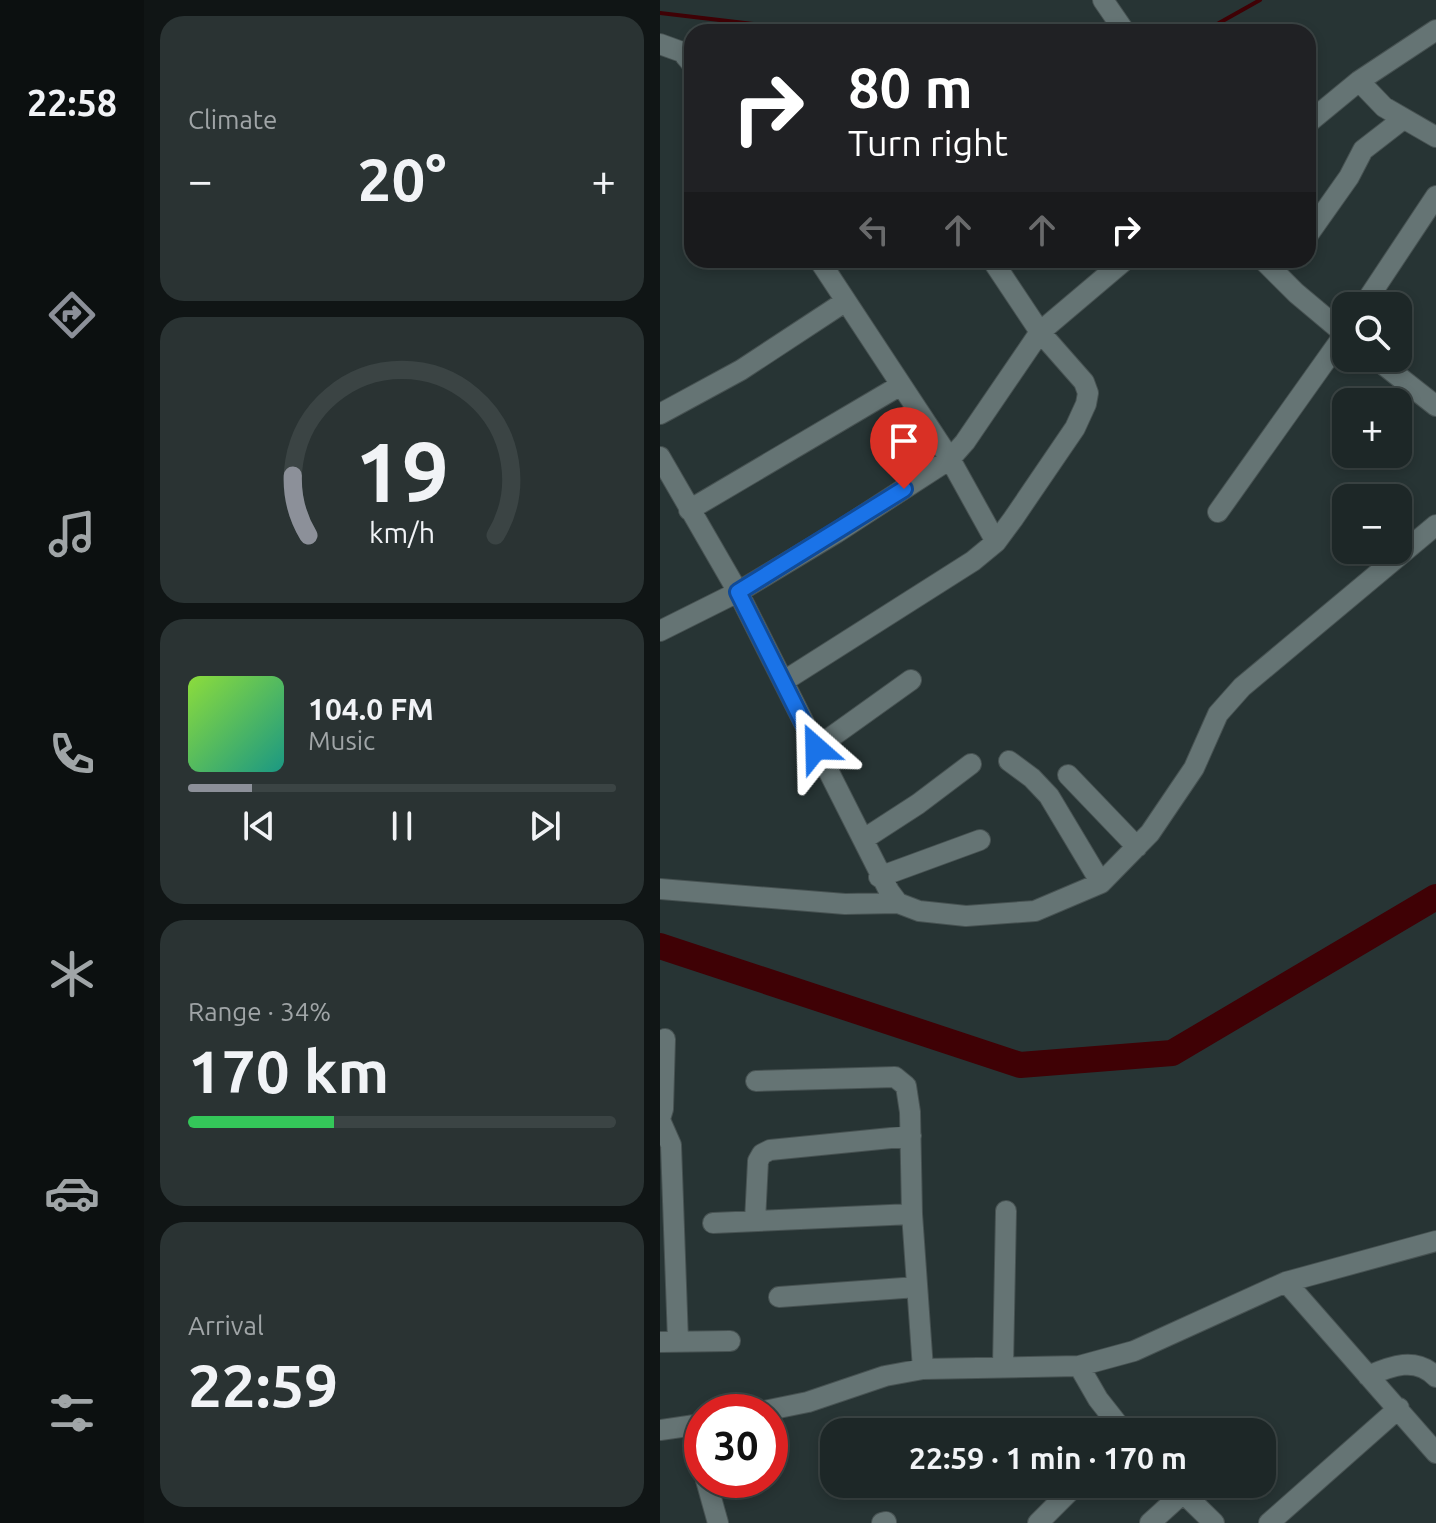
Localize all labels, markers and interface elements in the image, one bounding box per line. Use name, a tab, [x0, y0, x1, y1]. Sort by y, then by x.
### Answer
icon: right	[716, 56, 820, 160]
text: 80 m	[848, 56, 973, 119]
text: 22:58	[27, 82, 117, 123]
text: Climate	[188, 105, 277, 134]
text: Turn right	[848, 122, 1008, 163]
text: 20°	[358, 145, 446, 212]
text: −	[188, 155, 213, 204]
text: +	[591, 155, 616, 204]
icon: left	[852, 208, 896, 252]
icon: ahead	[936, 208, 980, 252]
icon: ahead	[1020, 208, 1064, 252]
icon: right	[1104, 208, 1148, 252]
icon: directions	[44, 287, 100, 343]
map controls	[1332, 292, 1412, 564]
button: search	[1332, 292, 1412, 372]
button: +	[1332, 388, 1412, 468]
pin	[870, 407, 938, 489]
icon: arrive	[882, 419, 926, 463]
text: 19	[355, 424, 449, 518]
button: −	[1332, 484, 1412, 564]
icon: music	[44, 506, 100, 562]
text: km/h	[369, 516, 435, 548]
text: 104.0 FM	[308, 692, 434, 726]
position arrow	[774, 706, 858, 790]
icon: phone	[44, 726, 100, 782]
text: Music	[308, 726, 375, 755]
icon: previous	[237, 804, 281, 848]
icon: pause	[380, 804, 424, 848]
icon: next	[523, 804, 567, 848]
icon: climate	[44, 946, 100, 1002]
text: Range · 34%	[188, 997, 331, 1026]
text: 170 km	[188, 1037, 389, 1104]
icon: car	[44, 1165, 100, 1221]
text: Arrival	[188, 1311, 264, 1340]
text: 22:59	[188, 1351, 338, 1418]
icon: filters	[44, 1385, 100, 1441]
speed limit sign: 30	[684, 1394, 788, 1498]
text: 22:59 · 1 min · 170 m	[909, 1441, 1187, 1475]

